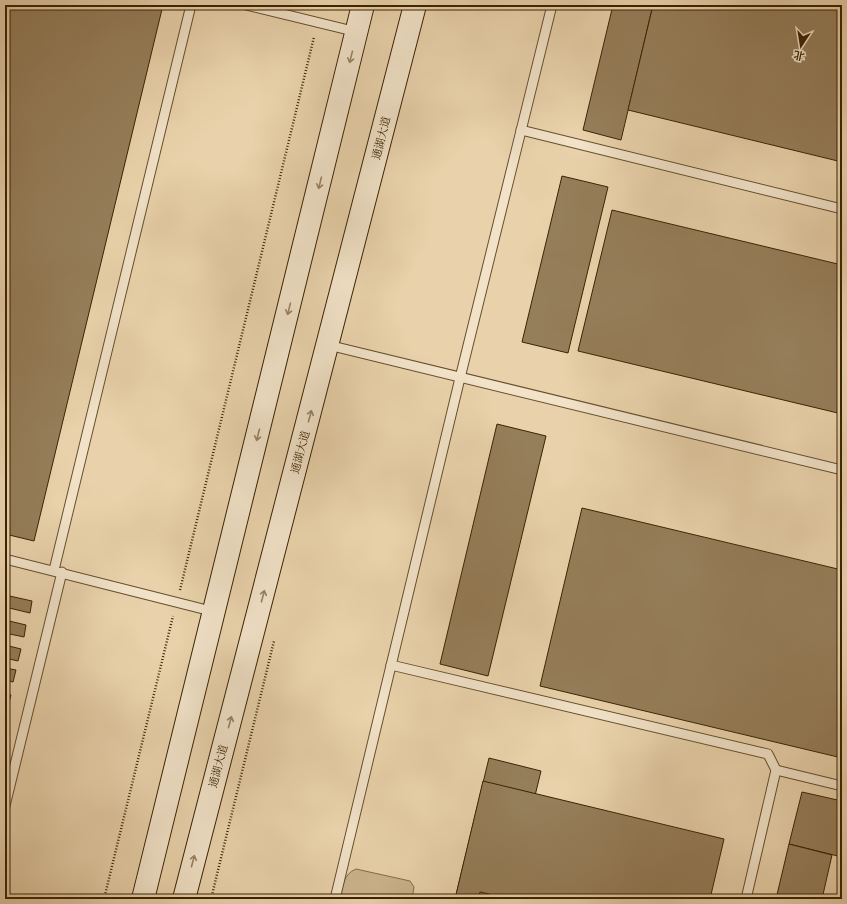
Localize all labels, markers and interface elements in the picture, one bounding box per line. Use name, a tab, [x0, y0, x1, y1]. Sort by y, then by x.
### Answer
north arrow	[781, 26, 821, 66]
text: 北	[792, 48, 806, 64]
one-way arrow	[346, 50, 354, 63]
street label: 通湖大道	[369, 115, 393, 161]
one-way arrow	[316, 176, 323, 189]
one-way arrow	[285, 302, 292, 315]
one-way arrow	[306, 410, 314, 423]
one-way arrow	[254, 429, 261, 442]
street label: 通湖大道	[288, 429, 312, 475]
one-way arrow	[259, 590, 267, 603]
one-way arrow	[227, 716, 234, 729]
street label: 通湖大道	[206, 743, 230, 789]
one-way arrow	[190, 855, 198, 868]

